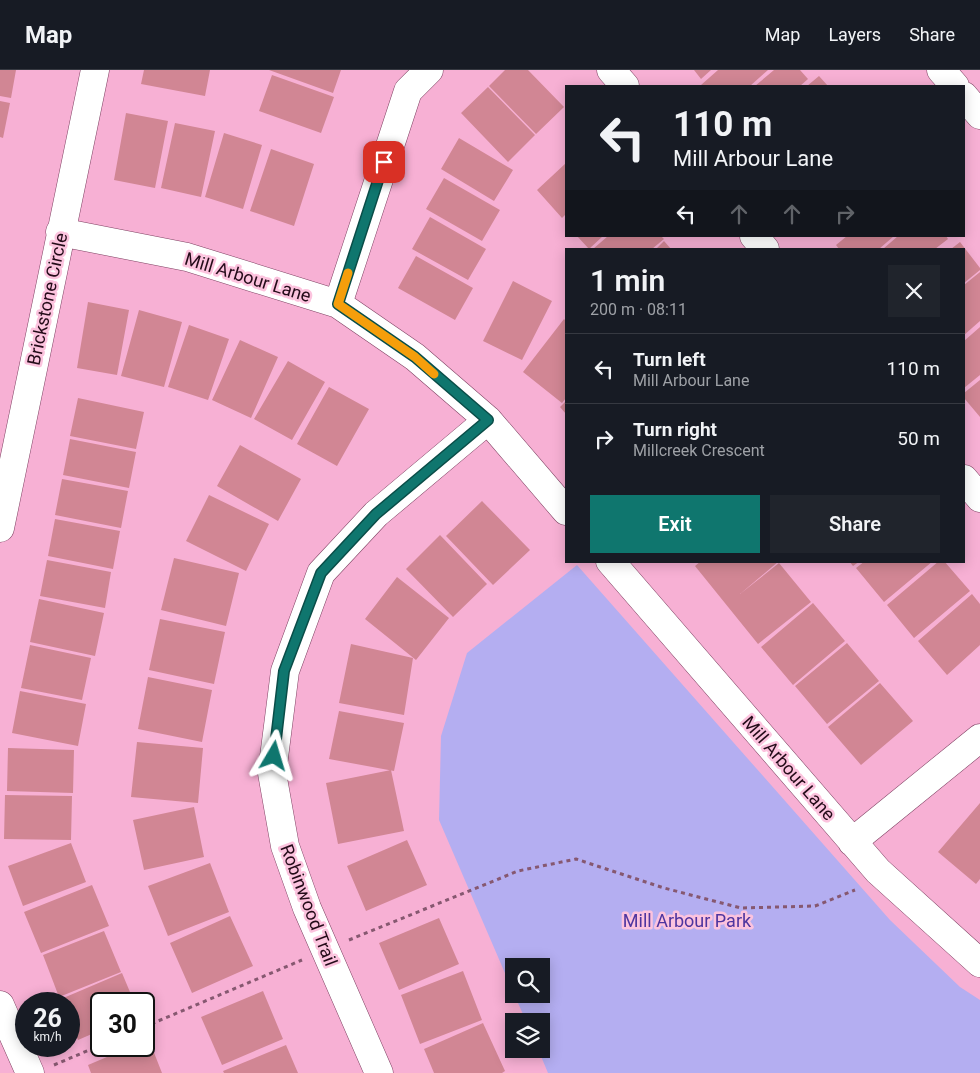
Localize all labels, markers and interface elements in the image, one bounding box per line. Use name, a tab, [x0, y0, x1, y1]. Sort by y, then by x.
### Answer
text: Map	[25, 21, 72, 49]
text: Map	[765, 24, 800, 45]
text: Layers	[828, 24, 881, 45]
text: Share	[909, 24, 955, 45]
text: 110 m	[673, 104, 772, 145]
icon: left	[590, 105, 655, 170]
pin	[363, 141, 405, 183]
text: Mill Arbour Lane	[673, 146, 833, 171]
icon: arrive	[370, 148, 398, 176]
icon: left	[672, 200, 700, 228]
icon: ahead	[725, 200, 753, 228]
icon: ahead	[778, 200, 806, 228]
icon: right	[831, 200, 859, 228]
street label: Brickstone Circle	[23, 231, 71, 367]
street label: Mill Arbour Lane	[182, 248, 314, 306]
text: 1 min	[590, 263, 665, 298]
button: close	[888, 265, 940, 317]
text: 200 m · 08:11	[590, 300, 687, 319]
text: Turn left	[633, 348, 706, 371]
icon: left	[590, 355, 618, 383]
text: 110 m	[887, 357, 940, 380]
text: Mill Arbour Lane	[633, 371, 749, 390]
text: Turn right	[633, 418, 717, 441]
icon: right	[590, 425, 618, 453]
text: 50 m	[897, 427, 940, 450]
text: Millcreek Crescent	[633, 441, 765, 460]
button: Exit	[590, 495, 760, 553]
button: Share	[770, 495, 940, 553]
street label: Mill Arbour Lane	[738, 712, 840, 824]
position arrow	[247, 729, 299, 781]
street label: Robinwood Trail	[276, 841, 342, 969]
park label: Mill Arbour Park	[623, 910, 752, 931]
map controls	[505, 958, 550, 1058]
button: search	[505, 958, 550, 1003]
speed limit sign: 30	[90, 992, 155, 1057]
text: 26	[33, 1004, 62, 1033]
button: layers	[505, 1013, 550, 1058]
text: km/h	[33, 1030, 62, 1044]

